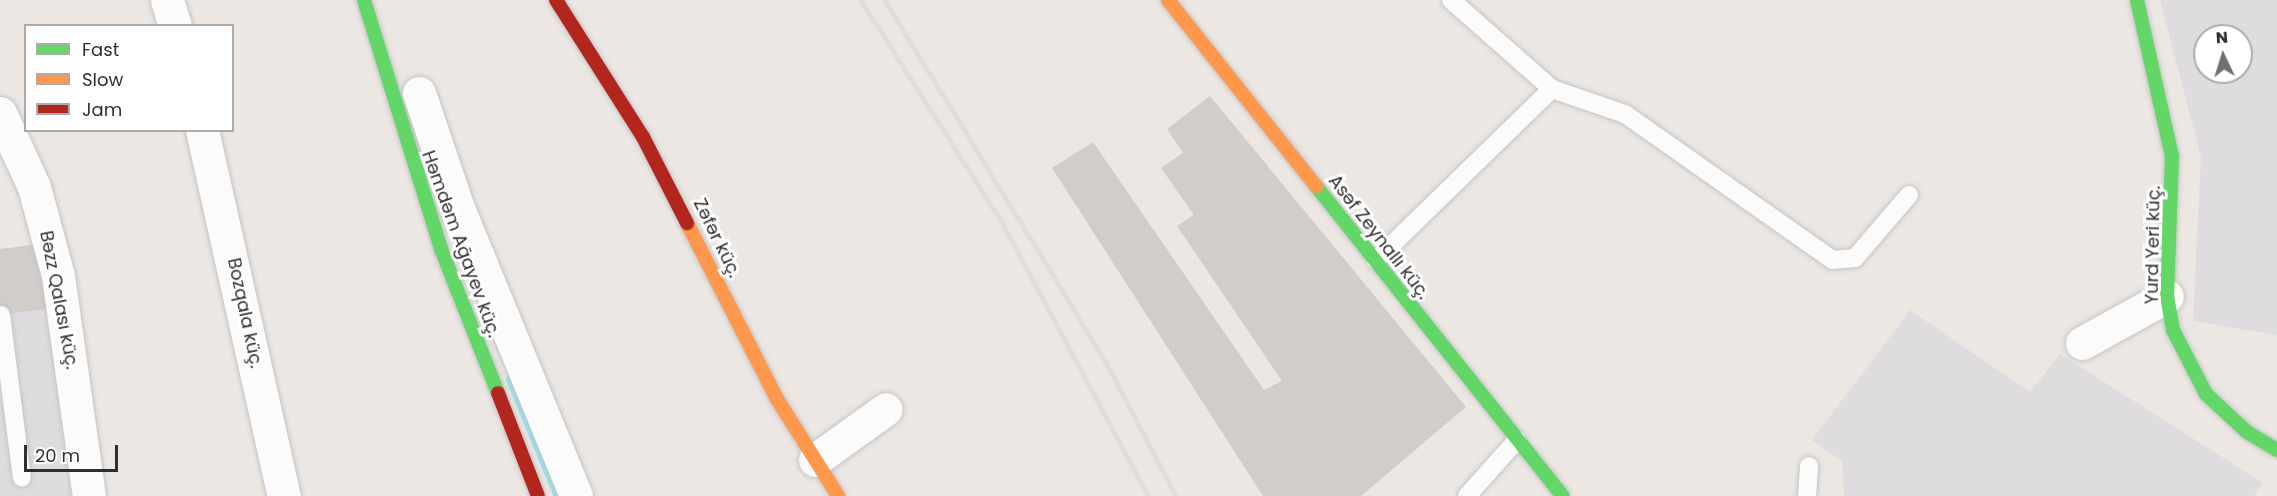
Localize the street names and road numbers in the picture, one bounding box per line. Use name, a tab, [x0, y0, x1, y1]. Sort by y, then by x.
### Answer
street label: Həmdəm Ağayev küç.	[417, 148, 505, 340]
street label: Asəf Zeynallı küç.	[1324, 171, 1434, 303]
street label: Yurd Yeri küç.	[2141, 185, 2165, 305]
street label: Zəfər küç.	[689, 195, 745, 281]
street label: Bəzz Qalası küç.	[35, 229, 83, 371]
street label: Bozqala küç.	[223, 256, 267, 370]

